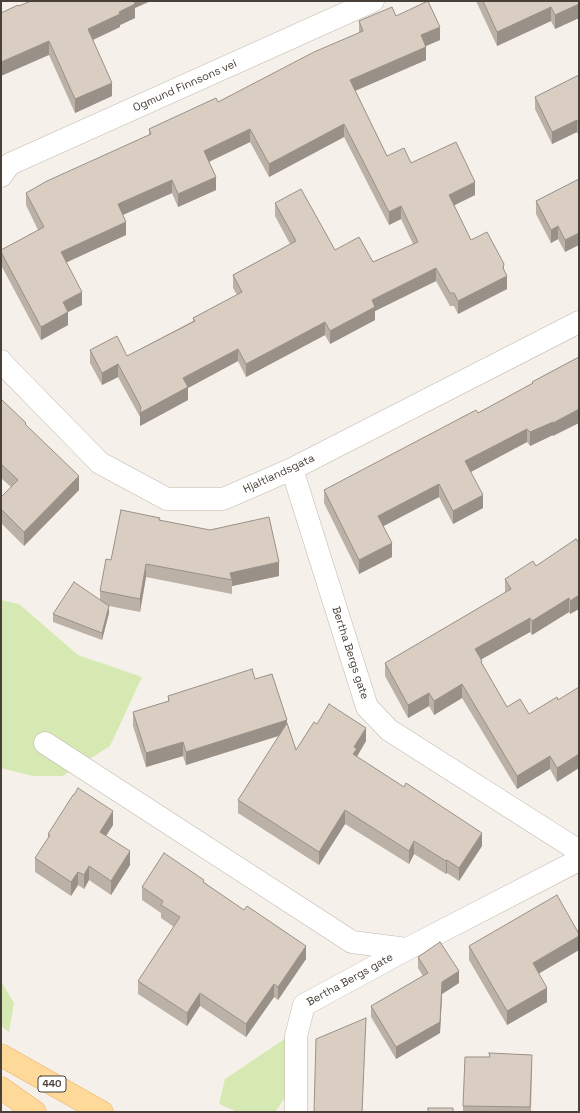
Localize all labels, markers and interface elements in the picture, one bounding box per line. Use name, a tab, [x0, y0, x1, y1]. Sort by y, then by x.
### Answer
street label: Ogmund Finnsons vei	[131, 57, 239, 115]
street label: Hjaltlandsgata	[241, 452, 317, 496]
street label: Bertha Bergs gate	[329, 605, 371, 701]
street label: Bertha Bergs gate	[305, 951, 395, 1009]
road number: 440	[38, 1076, 66, 1092]

